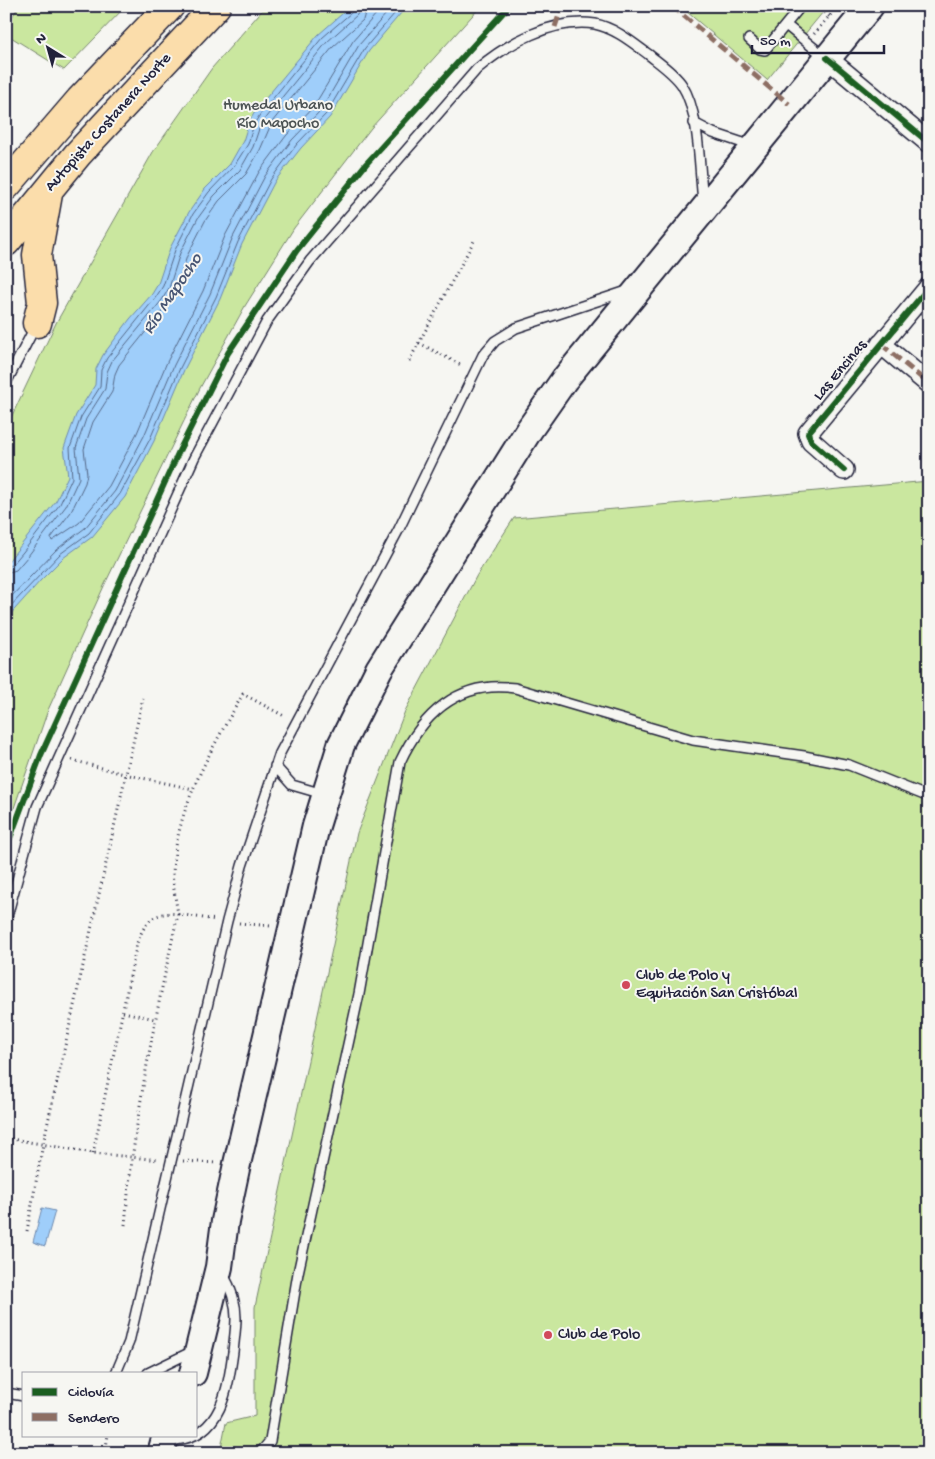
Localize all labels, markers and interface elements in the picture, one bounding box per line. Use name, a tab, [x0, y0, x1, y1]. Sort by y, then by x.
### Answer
north arrow	[22, 22, 72, 72]
scale bar	[752, 22, 885, 54]
text: N	[33, 30, 50, 49]
text: 50 m	[760, 33, 791, 51]
street label: Autopista Costanera Norte	[42, 49, 177, 196]
park label: Humedal Urbano Río Mapocho	[223, 97, 333, 134]
water label: Río Mapocho	[138, 249, 208, 338]
street label: Las Encinas	[810, 336, 873, 405]
place label: Club de Polo y Equitación San Cristóbal	[636, 967, 798, 1004]
marker: Club de Polo y Equitación San Cristóbal	[620, 979, 632, 991]
place label: Club de Polo	[558, 1326, 640, 1345]
marker: Club de Polo	[542, 1329, 554, 1341]
legend	[22, 1372, 198, 1436]
text: Ciclovía	[68, 1384, 114, 1402]
text: Sendero	[68, 1410, 120, 1428]

